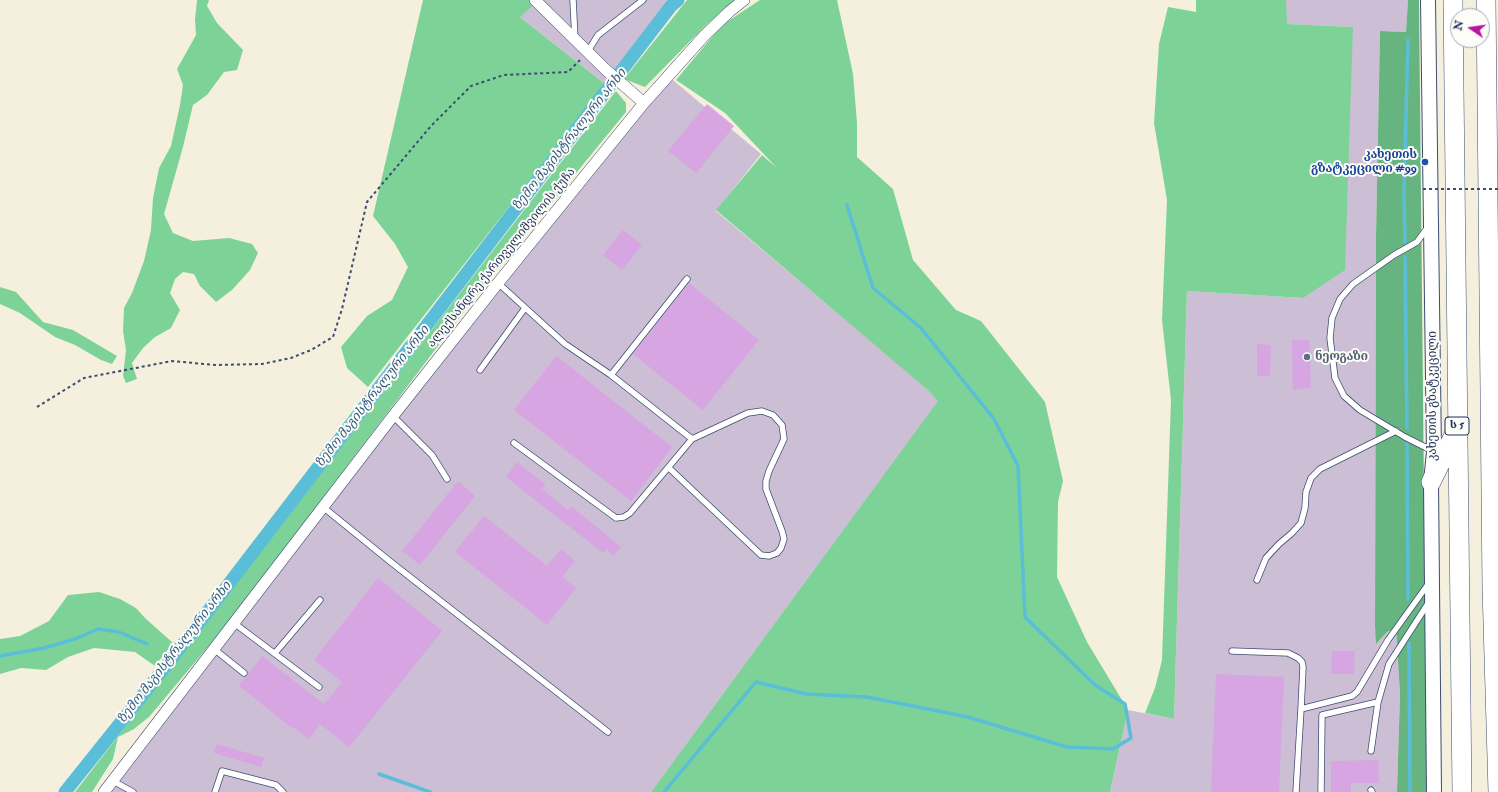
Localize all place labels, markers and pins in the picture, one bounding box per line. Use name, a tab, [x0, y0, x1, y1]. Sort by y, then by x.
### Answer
place label: კახეთის გზატკეცილი #99	[1311, 148, 1417, 176]
marker: კახეთის გზატკეცილი #99	[1420, 157, 1430, 167]
place label: ნეოგაზი	[1315, 350, 1368, 364]
marker: ნეოგაზი	[1302, 352, 1312, 362]

